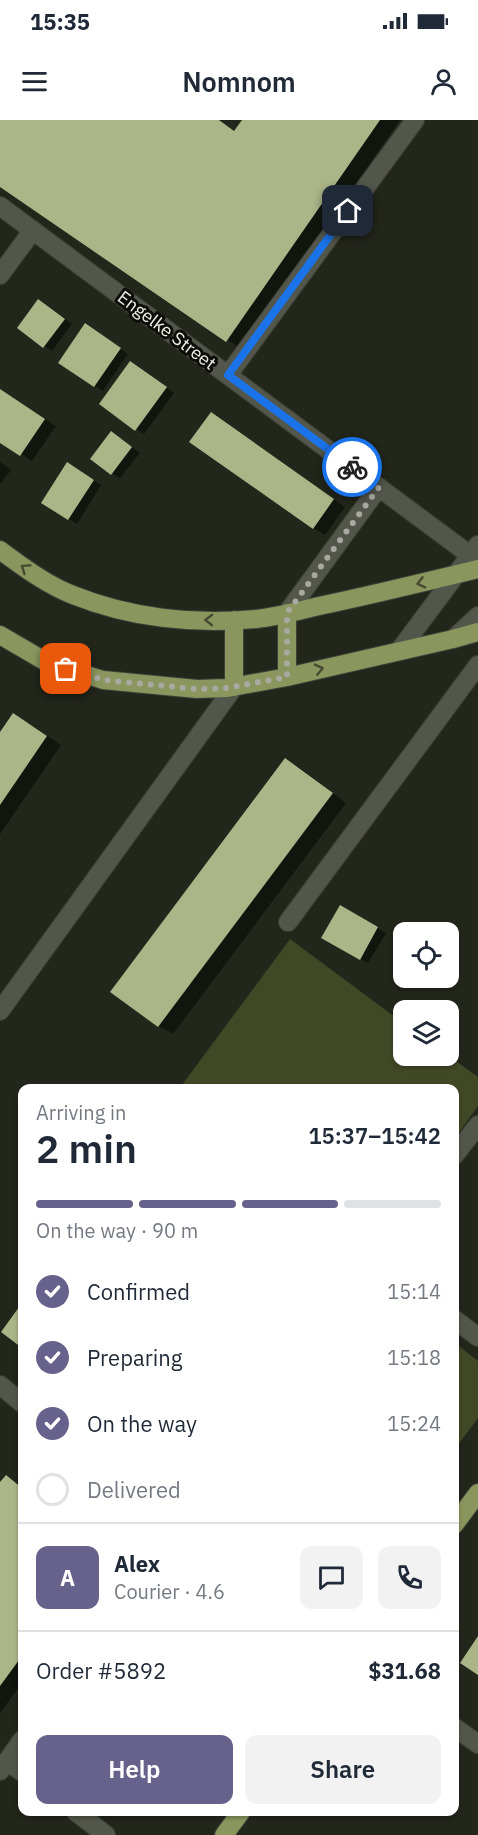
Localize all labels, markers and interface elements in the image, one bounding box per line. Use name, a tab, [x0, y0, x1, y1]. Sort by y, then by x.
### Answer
text: 15:35	[30, 7, 90, 36]
text: Nomnom	[182, 64, 296, 99]
icon: menu	[18, 65, 51, 98]
icon: person	[427, 65, 460, 98]
pin	[322, 185, 373, 236]
icon: home	[331, 194, 364, 227]
street label: Engelke Street	[113, 285, 221, 375]
courier	[322, 437, 382, 497]
icon: bike	[336, 451, 369, 484]
one-way arrow	[20, 564, 31, 575]
one-way arrow	[416, 576, 426, 589]
one-way arrow	[205, 614, 214, 626]
pin	[40, 643, 91, 694]
icon: bag	[49, 652, 82, 685]
one-way arrow	[314, 664, 324, 677]
map controls	[393, 922, 459, 1066]
button: locate	[393, 922, 459, 988]
button: layers	[393, 1000, 459, 1066]
text: Arriving in	[36, 1099, 126, 1126]
text: 15:37–15:42	[308, 1121, 441, 1150]
text: 2 min	[36, 1123, 137, 1174]
text: On the way · 90 m	[36, 1217, 198, 1244]
icon: check	[36, 1275, 69, 1308]
text: Confirmed	[87, 1277, 190, 1306]
text: 15:14	[387, 1278, 441, 1305]
icon: check	[36, 1341, 69, 1374]
text: Preparing	[87, 1343, 182, 1372]
text: 15:18	[387, 1344, 441, 1371]
icon: check	[36, 1407, 69, 1440]
text: On the way	[87, 1409, 197, 1438]
text: 15:24	[387, 1410, 441, 1437]
text: Delivered	[87, 1475, 181, 1504]
button: chat	[300, 1546, 363, 1609]
button: phone	[378, 1546, 441, 1609]
text: Alex	[114, 1549, 160, 1578]
text: A	[60, 1563, 75, 1592]
text: Courier · 4.6	[114, 1578, 225, 1605]
text: Order #5892	[36, 1656, 166, 1685]
text: $31.68	[368, 1656, 441, 1685]
button: Help	[36, 1735, 233, 1804]
button: Share	[245, 1735, 441, 1804]

